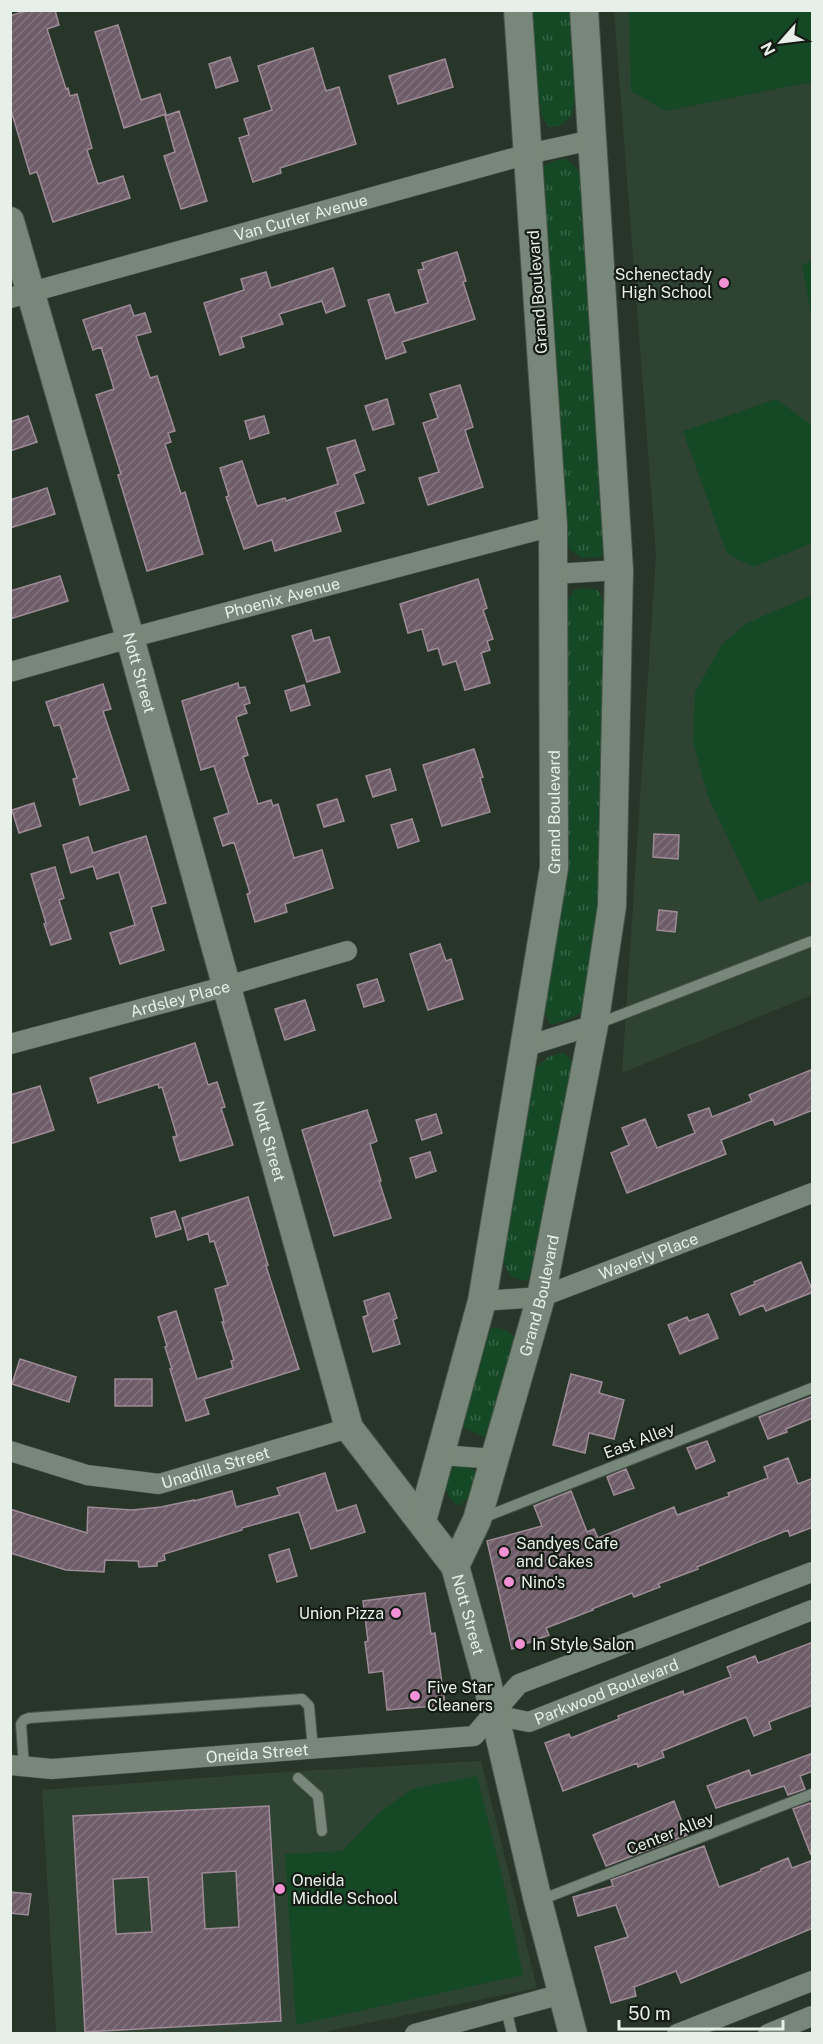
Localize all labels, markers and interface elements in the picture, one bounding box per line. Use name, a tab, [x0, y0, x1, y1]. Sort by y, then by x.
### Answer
north arrow	[751, 12, 811, 72]
text: N	[757, 39, 780, 59]
street label: Van Curler Avenue	[232, 190, 370, 245]
street label: Grand Boulevard	[524, 229, 551, 355]
place label: Schenectady High School	[615, 265, 712, 302]
marker: Schenectady High School	[717, 276, 731, 290]
street label: Phoenix Avenue	[222, 574, 342, 623]
street label: Nott Street	[119, 630, 159, 715]
street label: Grand Boulevard	[544, 750, 565, 876]
street label: Ardsley Place	[128, 977, 232, 1021]
street label: Nott Street	[249, 1099, 289, 1184]
street label: Waverly Place	[596, 1229, 701, 1284]
street label: Grand Boulevard	[515, 1233, 563, 1359]
street label: East Alley	[601, 1418, 678, 1463]
street label: Unadilla Street	[159, 1443, 272, 1493]
place label: Sandyes Cafe and Cakes	[516, 1534, 618, 1571]
marker: Sandyes Cafe and Cakes	[497, 1545, 511, 1559]
street label: Nott Street	[448, 1572, 488, 1657]
place label: Nino's	[521, 1573, 565, 1592]
marker: Nino's	[502, 1575, 516, 1589]
place label: Union Pizza	[299, 1604, 384, 1623]
marker: Union Pizza	[389, 1606, 403, 1620]
place label: In Style Salon	[532, 1635, 634, 1654]
marker: In Style Salon	[513, 1637, 527, 1651]
street label: Parkwood Boulevard	[532, 1655, 681, 1729]
place label: Five Star Cleaners	[427, 1678, 493, 1715]
marker: Five Star Cleaners	[408, 1689, 422, 1703]
street label: Oneida Street	[205, 1740, 309, 1767]
street label: Center Alley	[624, 1808, 717, 1859]
place label: Oneida Middle School	[292, 1871, 398, 1908]
marker: Oneida Middle School	[273, 1882, 287, 1896]
scale bar	[619, 1993, 782, 2031]
text: 50 m	[628, 2003, 671, 2024]

